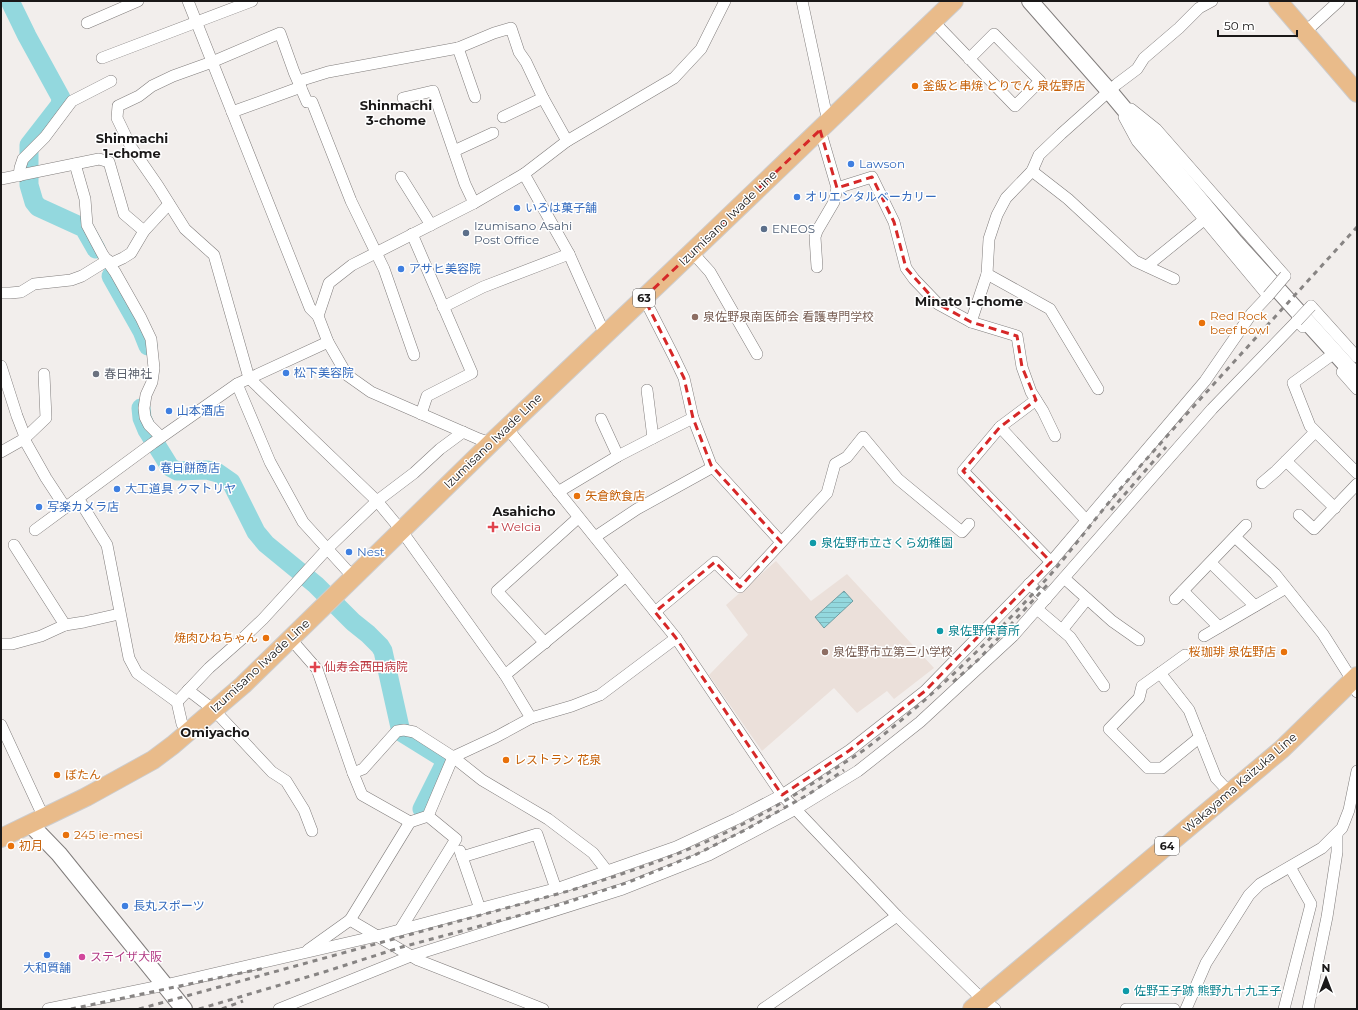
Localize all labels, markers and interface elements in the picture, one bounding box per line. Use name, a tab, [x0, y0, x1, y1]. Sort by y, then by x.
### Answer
scale bar	[1218, 12, 1297, 38]
text: 50 m	[1224, 18, 1255, 33]
place label: 釜飯と串焼 とりでん 泉佐野店	[923, 78, 1085, 93]
marker: 釜飯と串焼 とりでん 泉佐野店	[910, 81, 920, 91]
district label: Shinmachi 3-chome	[360, 97, 432, 128]
district label: Shinmachi 1-chome	[96, 130, 168, 161]
place label: Lawson	[859, 156, 905, 171]
marker: Lawson	[846, 159, 856, 169]
street label: Izumisano Iwade Line	[675, 167, 780, 268]
place label: オリエンタルベーカリー	[805, 189, 937, 204]
marker: オリエンタルベーカリー	[792, 192, 802, 202]
place label: いろは菓子舗	[525, 200, 597, 215]
marker: いろは菓子舗	[512, 203, 522, 213]
place label: Izumisano Asahi Post Office	[474, 218, 572, 247]
place label: ENEOS	[772, 221, 815, 236]
marker: ENEOS	[759, 224, 769, 234]
marker: Izumisano Asahi Post Office	[461, 228, 471, 238]
place label: アサヒ美容院	[409, 261, 481, 276]
marker: アサヒ美容院	[396, 264, 406, 274]
road number: 63	[633, 289, 655, 307]
district label: Minato 1-chome	[915, 293, 1023, 309]
place label: Red Rock beef bowl	[1210, 308, 1269, 337]
place label: 泉佐野泉南医師会 看護専門学校	[703, 309, 874, 324]
marker: 泉佐野泉南医師会 看護専門学校	[690, 312, 700, 322]
marker: Red Rock beef bowl	[1197, 318, 1207, 328]
place label: 松下美容院	[294, 365, 354, 380]
place label: 春日神社	[104, 366, 152, 381]
marker: 松下美容院	[281, 368, 291, 378]
marker: 春日神社	[91, 369, 101, 379]
street label: Izumisano Iwade Line	[440, 390, 545, 491]
place label: 山本酒店	[177, 403, 225, 418]
marker: 山本酒店	[164, 406, 174, 416]
place label: 春日餅商店	[160, 460, 220, 475]
marker: 春日餅商店	[147, 463, 157, 473]
place label: 大工道具 クマトリヤ	[125, 481, 236, 496]
marker: 大工道具 クマトリヤ	[112, 484, 122, 494]
place label: 矢倉飲食店	[585, 488, 645, 503]
marker: 矢倉飲食店	[572, 491, 582, 501]
place label: 写楽カメラ店	[47, 499, 119, 514]
marker: 写楽カメラ店	[34, 502, 44, 512]
district label: Asahicho	[492, 503, 556, 519]
place label: Welcia	[501, 519, 541, 534]
marker: Welcia	[488, 522, 498, 532]
place label: 泉佐野市立さくら幼稚園	[821, 535, 953, 550]
marker: 泉佐野市立さくら幼稚園	[808, 538, 818, 548]
place label: Nest	[357, 544, 385, 559]
marker: Nest	[344, 547, 354, 557]
street label: Izumisano Iwade Line	[207, 616, 313, 716]
place label: 泉佐野保育所	[948, 623, 1020, 638]
marker: 泉佐野保育所	[935, 626, 945, 636]
place label: 焼肉ひねちゃん	[174, 630, 258, 645]
marker: 焼肉ひねちゃん	[261, 633, 271, 643]
place label: 泉佐野市立第三小学校	[833, 644, 953, 659]
place label: 桜珈琲 泉佐野店	[1189, 644, 1276, 659]
marker: 泉佐野市立第三小学校	[820, 647, 830, 657]
marker: 桜珈琲 泉佐野店	[1279, 647, 1289, 657]
place label: 仙寿会西田病院	[324, 659, 408, 674]
marker: 仙寿会西田病院	[309, 661, 321, 673]
district label: Omiyacho	[180, 724, 250, 740]
street label: Wakayama Kaizuka Line	[1180, 729, 1300, 836]
place label: レストラン 花泉	[514, 752, 601, 767]
marker: レストラン 花泉	[501, 755, 511, 765]
place label: ぼたん	[65, 767, 101, 782]
marker: ぼたん	[52, 770, 62, 780]
place label: 245 ie-mesi	[74, 827, 143, 842]
marker: 245 ie-mesi	[61, 830, 71, 840]
road number: 64	[1155, 837, 1179, 855]
place label: 初月	[19, 838, 43, 853]
marker: 初月	[6, 841, 16, 851]
place label: 長丸スポーツ	[133, 898, 205, 913]
marker: 長丸スポーツ	[120, 901, 130, 911]
place label: ステイザ大阪	[90, 949, 162, 964]
marker: 大和質舗	[42, 950, 52, 960]
marker: ステイザ大阪	[77, 952, 87, 962]
north arrow	[1306, 958, 1346, 998]
place label: 大和質舗	[23, 960, 71, 975]
text: N	[1322, 961, 1330, 975]
place label: 佐野王子跡 熊野九十九王子	[1134, 983, 1281, 998]
marker: 佐野王子跡 熊野九十九王子	[1121, 986, 1131, 996]

